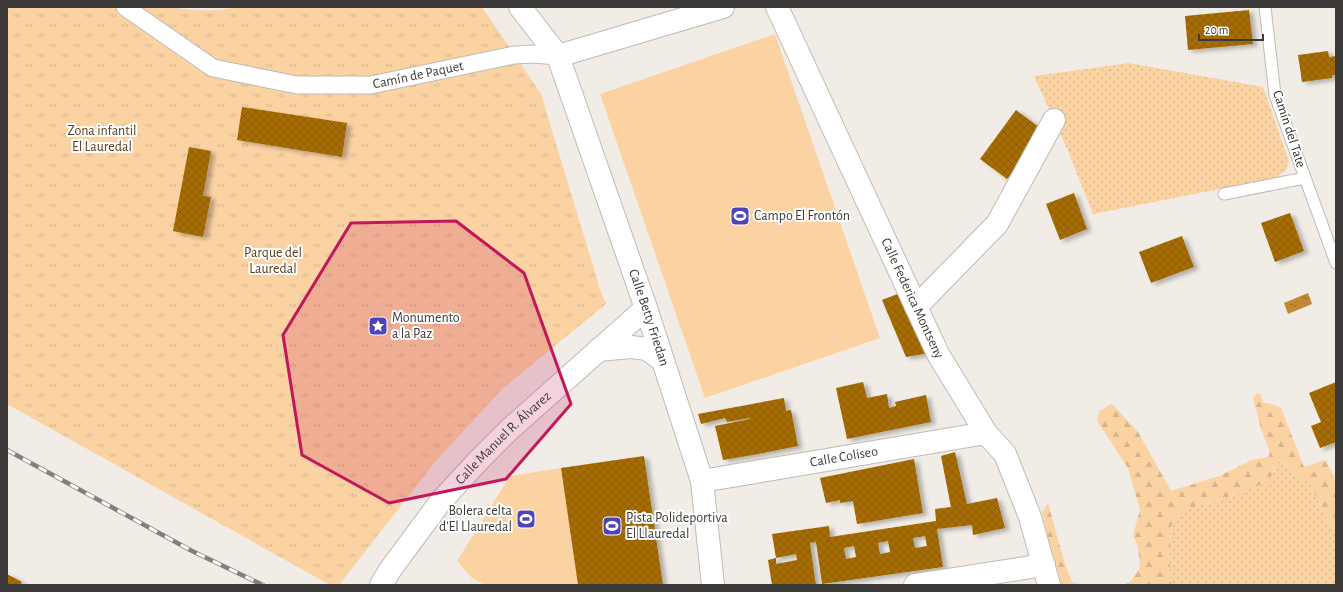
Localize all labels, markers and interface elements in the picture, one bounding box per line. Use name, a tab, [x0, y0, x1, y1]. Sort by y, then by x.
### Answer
scale bar	[1199, 16, 1263, 42]
text: 20 m	[1205, 24, 1228, 36]
street label: Camín de Paquet	[372, 59, 465, 91]
street label: Camín del Tate	[1270, 89, 1308, 169]
park label: Zona infantil El Lauredal	[67, 124, 137, 154]
sports icon: Campo El Frontón	[729, 205, 751, 227]
place label: Campo El Frontón	[754, 209, 850, 223]
street label: Calle Federica Montseny	[878, 236, 946, 361]
park label: Parque del Lauredal	[244, 246, 302, 276]
street label: Calle Betty Friedan	[626, 267, 671, 368]
place label: Monumento a la Paz	[392, 311, 460, 341]
place icon: Monumento a la Paz	[367, 315, 389, 337]
street label: Calle Manuel R. Álvarez	[453, 389, 554, 487]
street label: Calle Coliseo	[809, 444, 879, 470]
place label: Bolera celta d'El Llauredal	[439, 504, 513, 534]
sports icon: Bolera celta d'El Llauredal	[515, 508, 537, 530]
place label: Pista Polideportiva El Llauredal	[626, 511, 728, 541]
sports icon: Pista Polideportiva El Llauredal	[601, 515, 623, 537]

